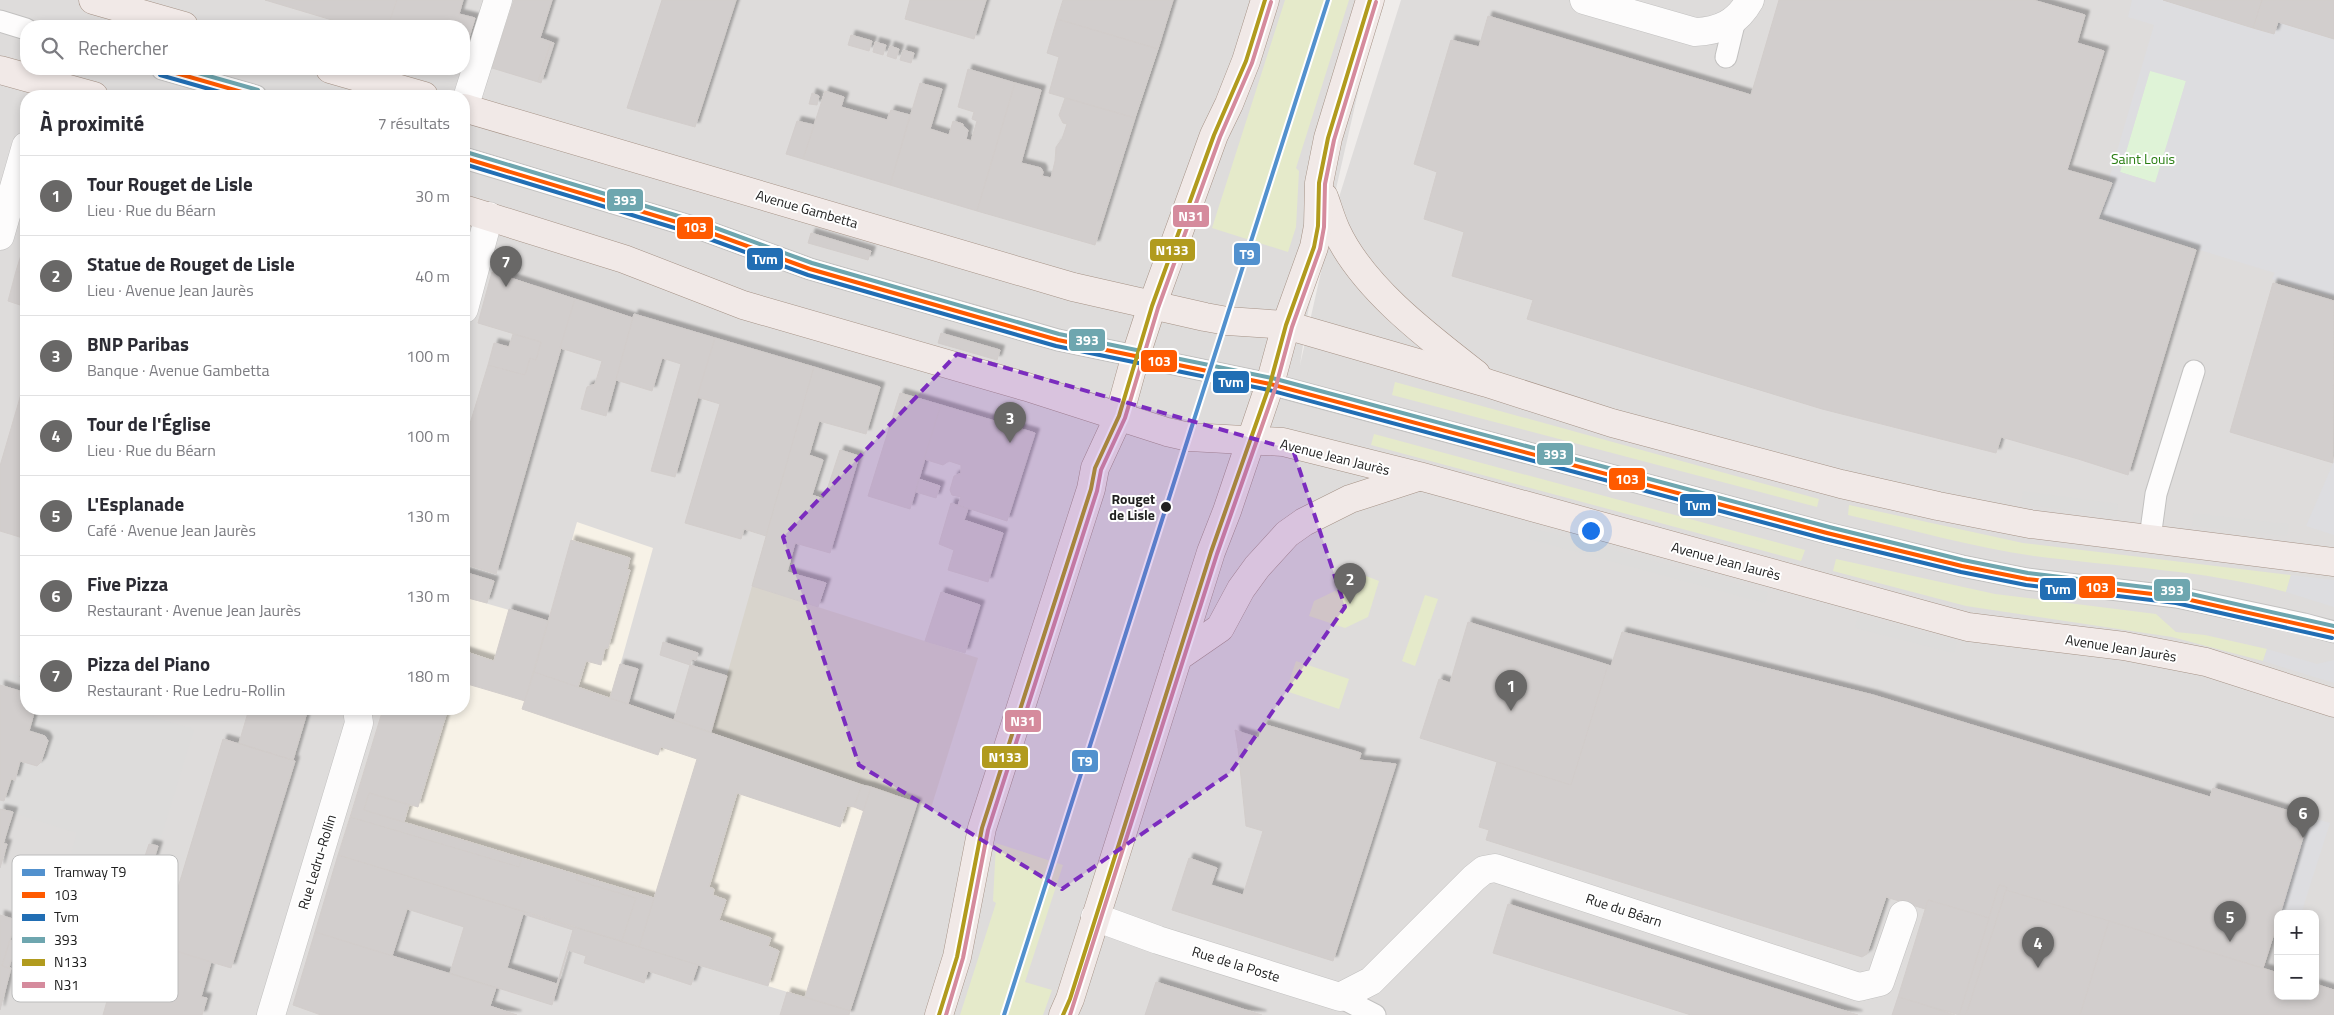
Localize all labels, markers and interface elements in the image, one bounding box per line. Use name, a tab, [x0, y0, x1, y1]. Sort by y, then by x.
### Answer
search box	[20, 20, 470, 75]
text: Rechercher	[78, 33, 168, 62]
icon: search	[38, 34, 66, 62]
text: À proximité	[40, 107, 144, 139]
text: 7 résultats	[378, 111, 450, 135]
park label: Saint Louis	[2111, 148, 2175, 169]
text: Tour Rouget de Lisle	[87, 169, 253, 198]
text: 1	[52, 184, 60, 208]
text: 30 m	[415, 184, 450, 208]
street label: Avenue Gambetta	[754, 184, 861, 233]
line badge: 393	[606, 188, 644, 212]
text: 393	[613, 189, 637, 210]
text: Lieu · Rue du Béarn	[87, 198, 216, 222]
line badge: N31	[1172, 204, 1210, 228]
text: N31	[1178, 205, 1204, 226]
line badge: 103	[676, 216, 714, 240]
text: 103	[683, 216, 707, 237]
line badge: N133	[1149, 238, 1196, 262]
text: N133	[1155, 239, 1189, 260]
line badge: T9	[1233, 242, 1261, 266]
text: T9	[1239, 243, 1255, 264]
pin: 7	[490, 246, 522, 287]
line badge: Tvm	[746, 247, 784, 271]
text: Tvm	[752, 248, 778, 269]
text: Statue de Rouget de Lisle	[87, 249, 295, 278]
text: 2	[52, 264, 60, 288]
text: 40 m	[415, 264, 450, 288]
text: Lieu · Avenue Jean Jaurès	[87, 278, 254, 302]
line badge: 393	[1068, 328, 1106, 352]
text: BNP Paribas	[87, 329, 189, 358]
text: 393	[1075, 329, 1099, 350]
text: 3	[52, 344, 60, 368]
text: 100 m	[406, 344, 450, 368]
line badge: 103	[1140, 349, 1178, 373]
text: 103	[1147, 350, 1171, 371]
text: Banque · Avenue Gambetta	[87, 358, 269, 382]
line badge: Tvm	[1212, 370, 1250, 394]
text: Tvm	[1218, 371, 1244, 392]
pin: 3	[994, 402, 1026, 443]
text: Tour de l'Église	[87, 409, 211, 438]
text: 4	[52, 424, 60, 448]
text: 100 m	[406, 424, 450, 448]
street label: Avenue Jean Jaurès	[1278, 433, 1392, 480]
text: Lieu · Rue du Béarn	[87, 438, 216, 462]
line badge: 393	[1536, 442, 1574, 466]
text: 393	[1543, 443, 1567, 464]
line badge: 103	[1608, 467, 1646, 491]
text: 103	[1615, 468, 1639, 489]
place label: Rouget de Lisle	[1109, 488, 1155, 525]
text: L'Esplanade	[87, 489, 184, 518]
line badge: Tvm	[1679, 493, 1717, 517]
text: Tvm	[1685, 494, 1711, 515]
marker: Rouget de Lisle	[1159, 500, 1173, 514]
text: 5	[52, 504, 60, 528]
text: 130 m	[406, 504, 450, 528]
text: Café · Avenue Jean Jaurès	[87, 518, 256, 542]
your location	[1578, 518, 1604, 544]
street label: Avenue Jean Jaurès	[1669, 536, 1783, 585]
pin: 2	[1334, 563, 1366, 604]
text: Five Pizza	[87, 569, 168, 598]
line badge: 103	[2078, 575, 2116, 599]
text: 103	[2085, 576, 2109, 597]
line badge: Tvm	[2039, 577, 2077, 601]
text: Tvm	[2045, 578, 2071, 599]
line badge: 393	[2153, 578, 2191, 602]
text: 393	[2160, 579, 2184, 600]
text: 6	[52, 584, 60, 608]
text: 130 m	[406, 584, 450, 608]
text: Restaurant · Avenue Jean Jaurès	[87, 598, 301, 622]
street label: Avenue Jean Jaurès	[2064, 628, 2178, 667]
text: Pizza del Piano	[87, 649, 210, 678]
text: 7	[52, 664, 60, 688]
text: 180 m	[406, 664, 450, 688]
pin: 1	[1495, 670, 1527, 711]
text: Restaurant · Rue Ledru-Rollin	[87, 678, 285, 702]
line badge: N31	[1004, 709, 1042, 733]
text: N31	[1010, 710, 1036, 731]
line badge: N133	[981, 745, 1029, 769]
text: N133	[988, 746, 1022, 767]
line badge: T9	[1071, 749, 1099, 773]
text: T9	[1077, 750, 1093, 771]
pin: 6	[2287, 797, 2319, 838]
street label: Rue Ledru-Rollin	[292, 812, 341, 912]
legend	[12, 855, 178, 1002]
text: Tramway T9	[54, 861, 126, 882]
text: 103	[54, 884, 78, 905]
street label: Rue du Béarn	[1583, 887, 1665, 932]
pin: 5	[2214, 901, 2246, 942]
text: Tvm	[54, 906, 79, 927]
map controls	[2274, 910, 2319, 1000]
button: +	[2274, 910, 2319, 955]
pin: 4	[2022, 927, 2054, 968]
text: 393	[54, 929, 78, 950]
street label: Rue de la Poste	[1189, 940, 1283, 987]
text: N133	[54, 951, 87, 972]
button: −	[2274, 955, 2319, 1000]
text: N31	[54, 974, 79, 995]

